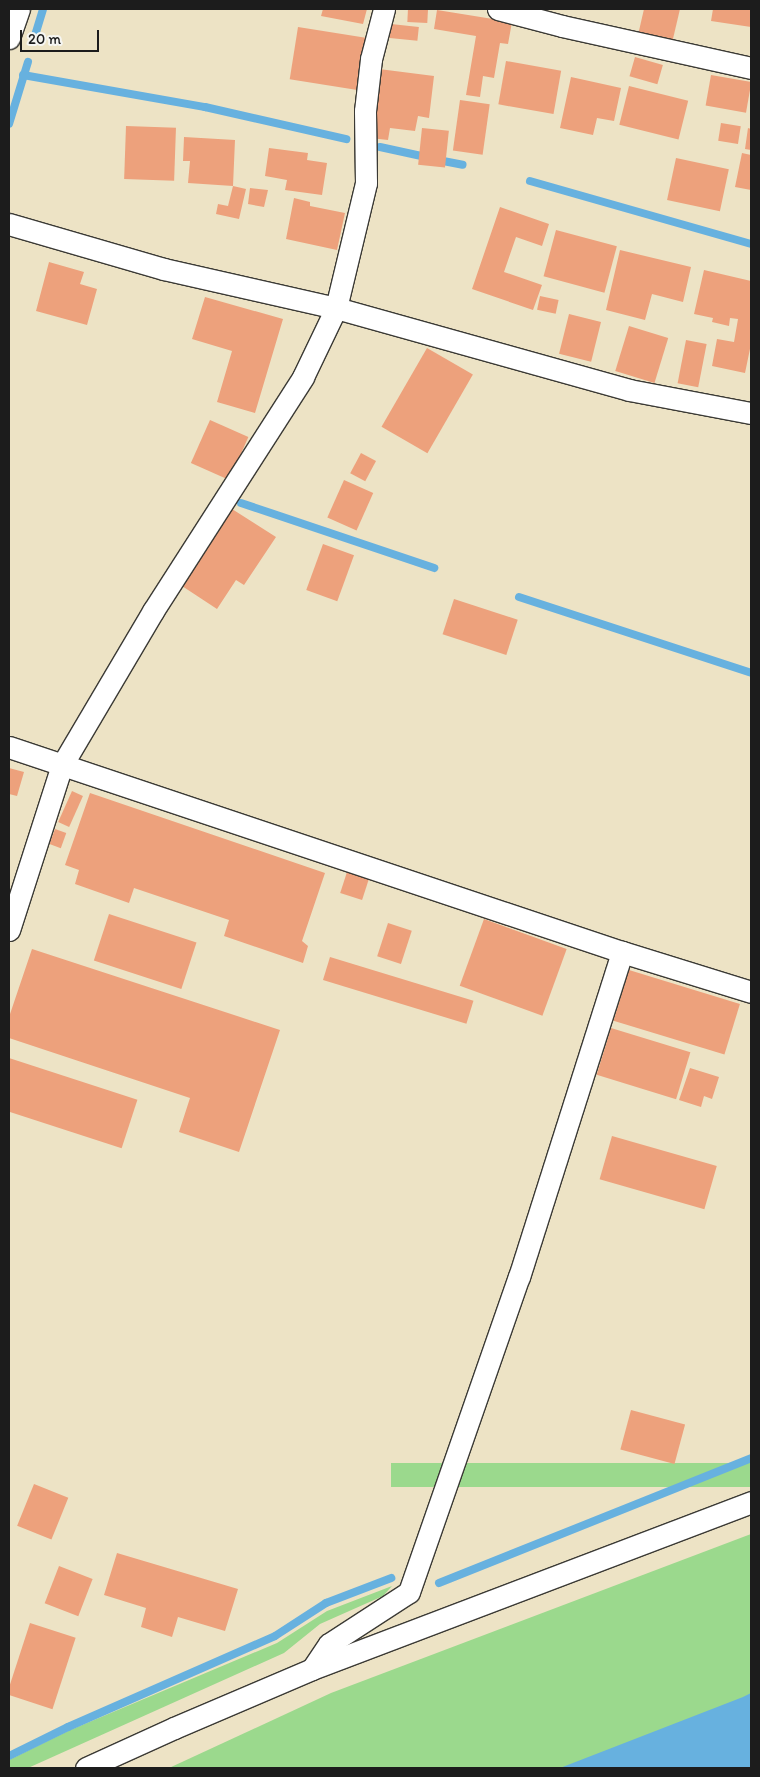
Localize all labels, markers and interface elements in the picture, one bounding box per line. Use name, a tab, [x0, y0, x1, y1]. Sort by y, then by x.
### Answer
scale bar	[22, 20, 101, 52]
text: 20 m	[28, 30, 61, 48]

